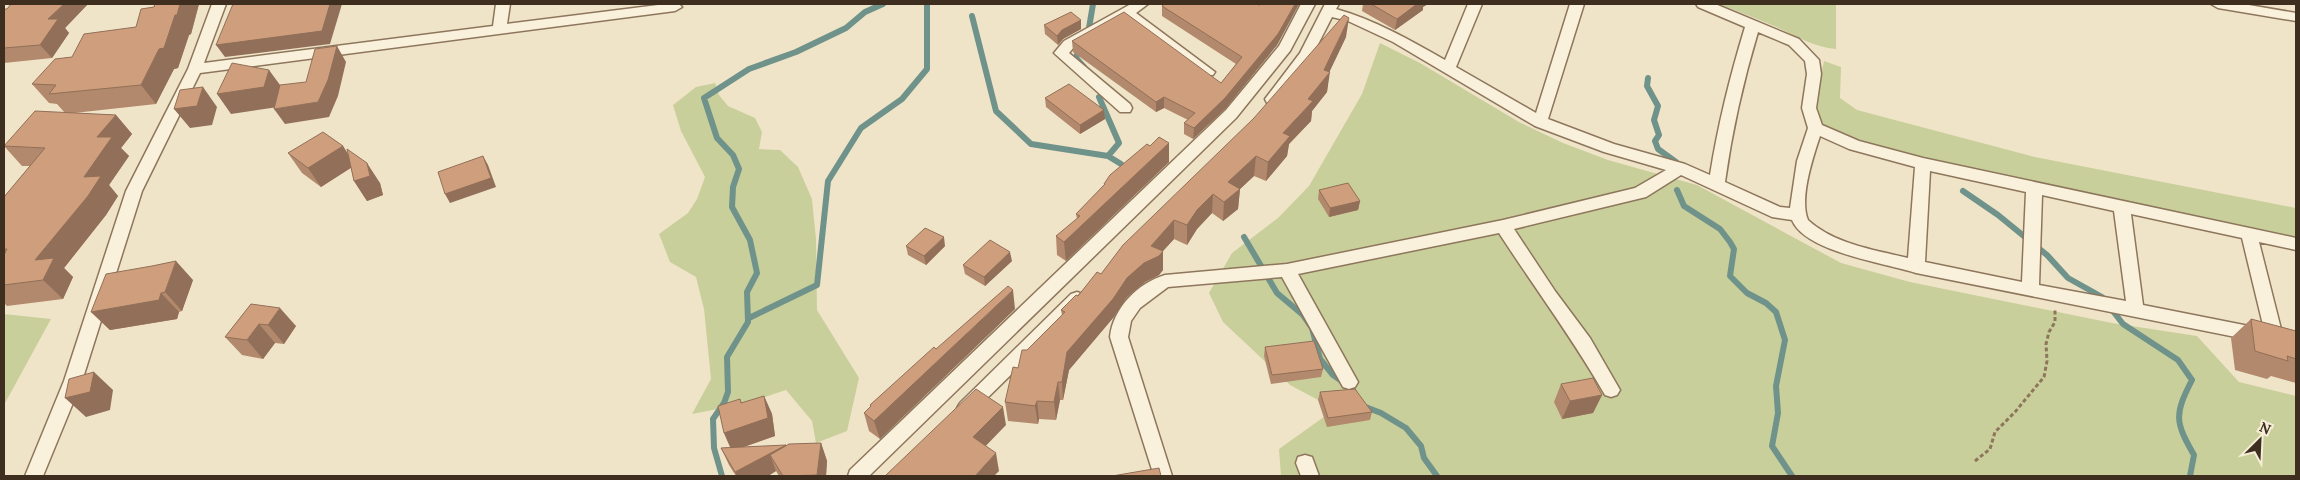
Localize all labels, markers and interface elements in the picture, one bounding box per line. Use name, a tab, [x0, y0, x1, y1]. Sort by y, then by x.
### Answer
north arrow	[2235, 415, 2285, 465]
text: N	[2257, 418, 2274, 439]

